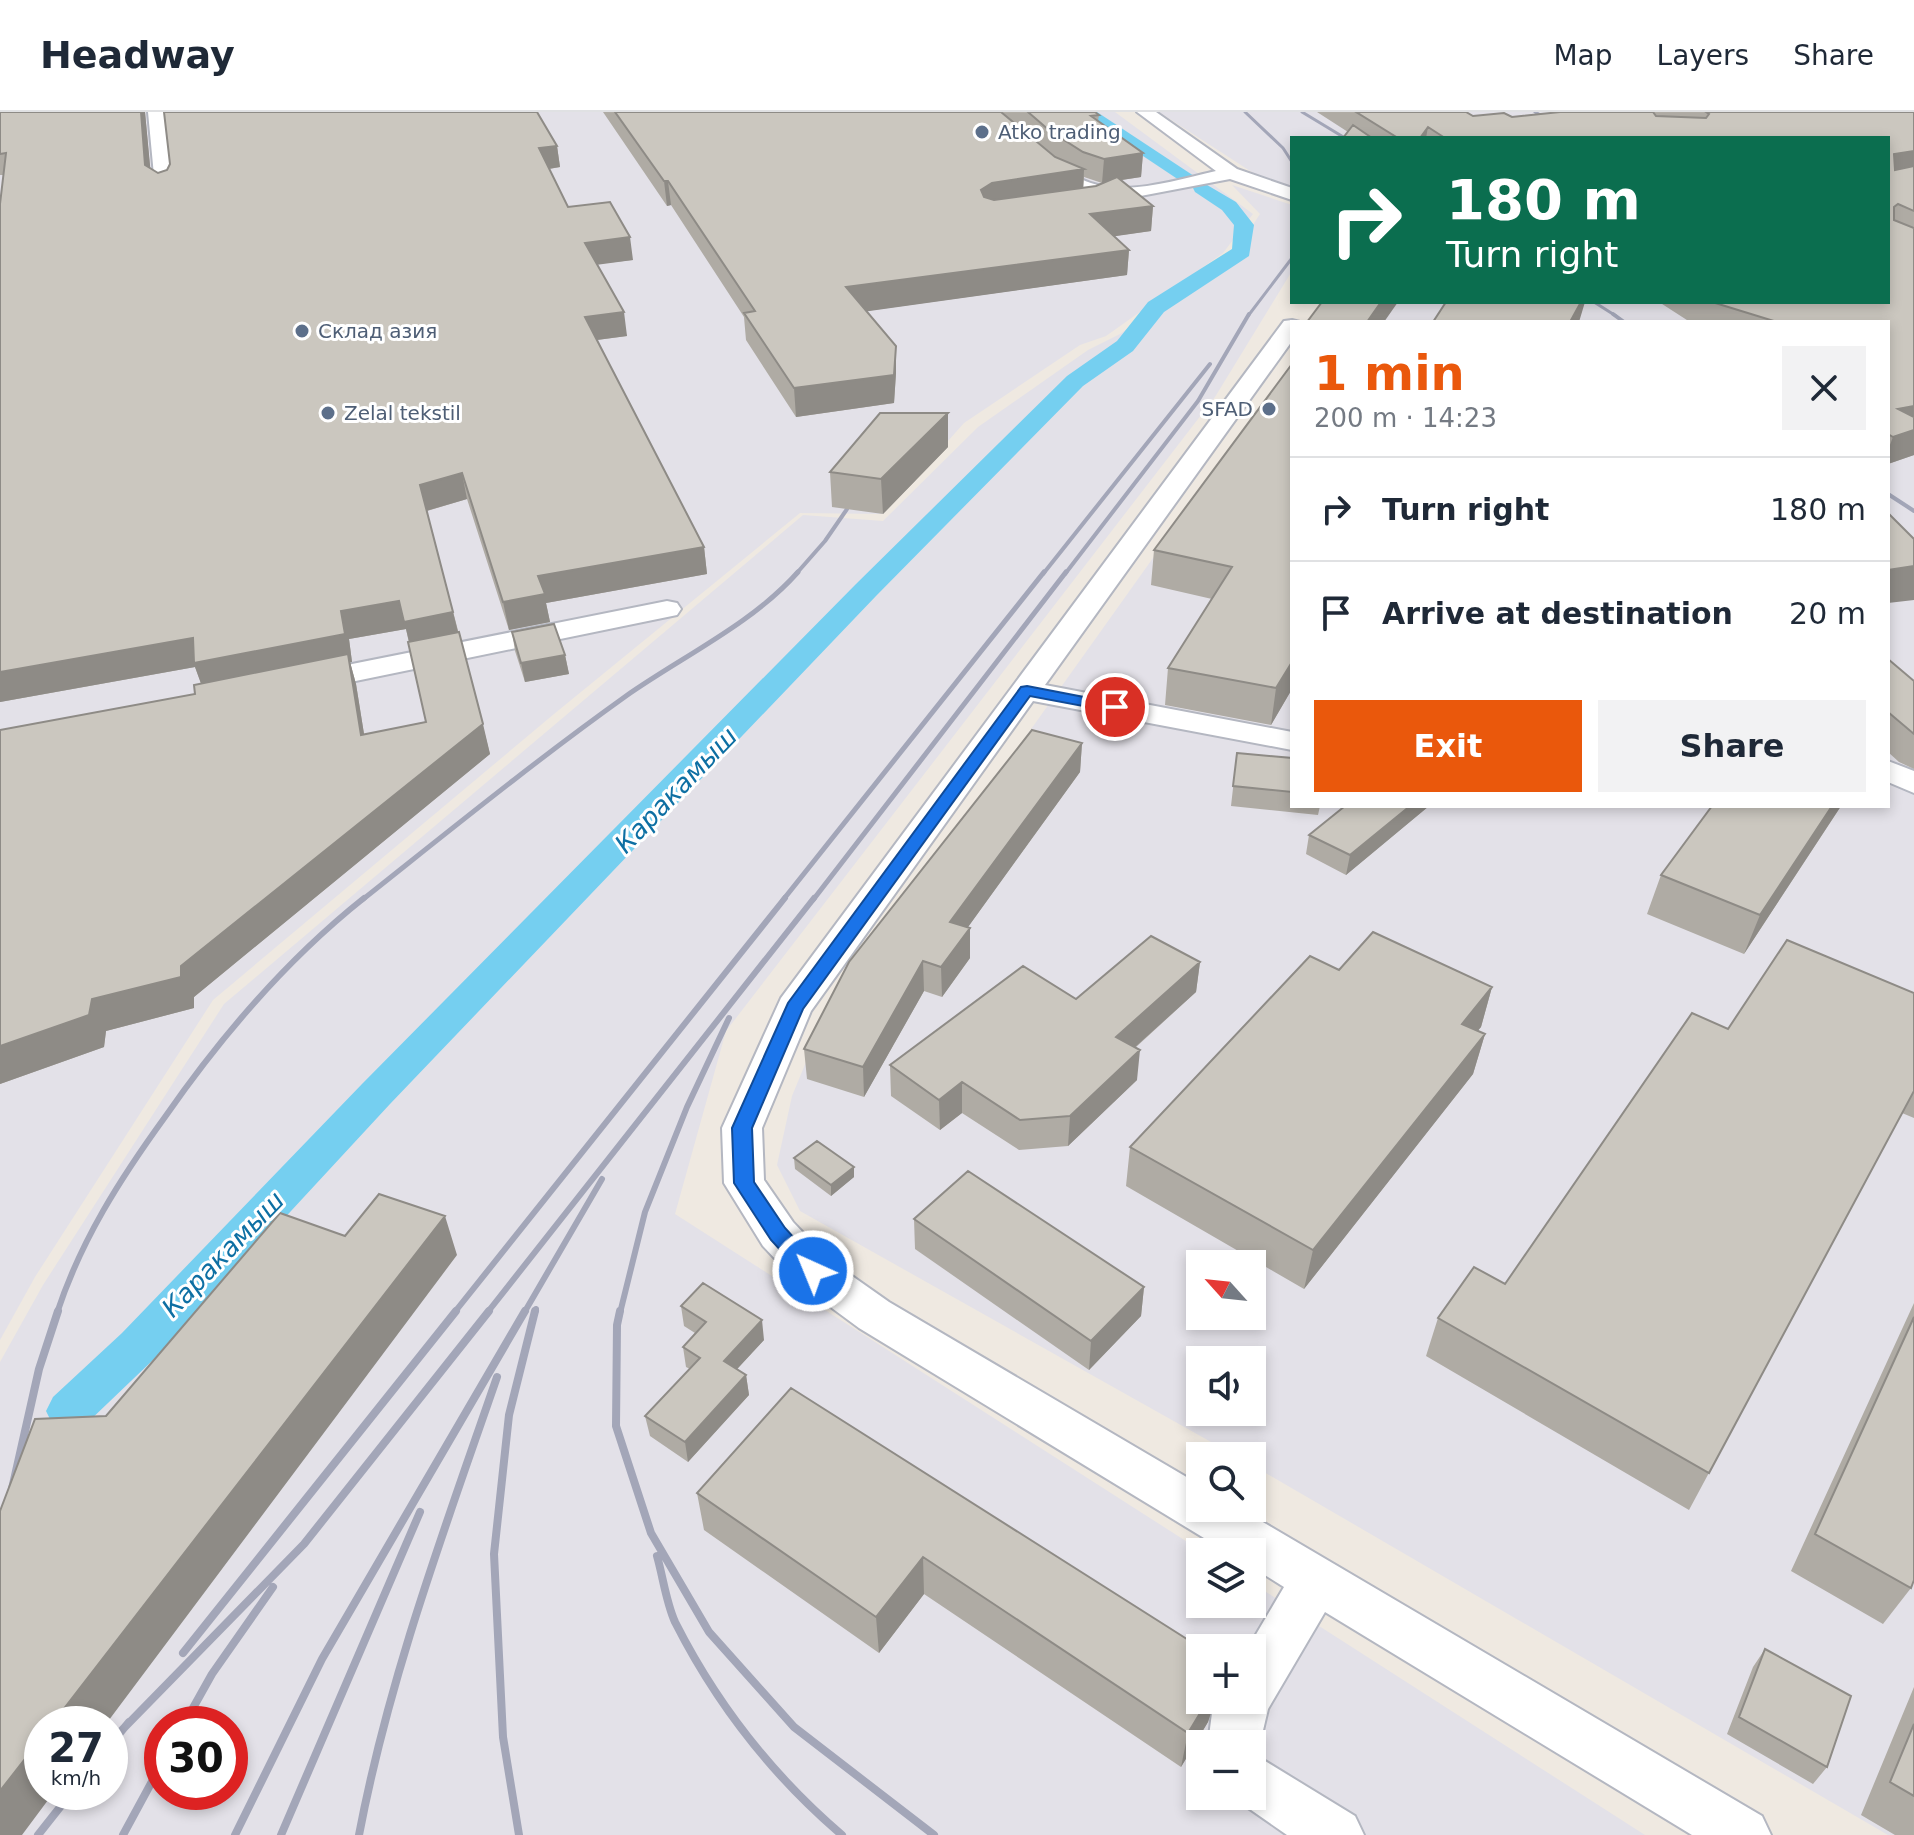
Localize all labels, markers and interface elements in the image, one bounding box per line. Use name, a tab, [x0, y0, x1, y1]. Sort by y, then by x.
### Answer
text: Headway	[40, 33, 235, 77]
text: Map	[1553, 39, 1613, 72]
text: Layers	[1657, 39, 1749, 72]
text: Share	[1793, 39, 1874, 72]
place label: Atko trading	[998, 120, 1121, 144]
marker: Atko trading	[973, 123, 991, 141]
text: 180 m	[1446, 167, 1641, 232]
icon: right	[1314, 168, 1418, 272]
text: Turn right	[1446, 234, 1618, 275]
place label: Склад азия	[318, 319, 437, 343]
marker: Склад азия	[293, 322, 311, 340]
text: 1 min	[1314, 345, 1465, 401]
button: close	[1782, 346, 1866, 430]
place label: SFAD	[1202, 397, 1253, 421]
marker: SFAD	[1260, 400, 1278, 418]
place label: Zelal tekstil	[344, 401, 461, 425]
text: 200 m · 14:23	[1314, 403, 1497, 433]
marker: Zelal tekstil	[319, 404, 337, 422]
icon: right	[1314, 487, 1358, 531]
text: Turn right	[1382, 492, 1549, 527]
text: 180 m	[1770, 492, 1866, 527]
icon: arrive	[1314, 591, 1358, 635]
text: Arrive at destination	[1382, 596, 1733, 631]
text: 20 m	[1789, 596, 1866, 631]
pin	[1081, 673, 1149, 741]
icon: arrive	[1093, 685, 1137, 729]
button: Exit	[1314, 700, 1582, 792]
button: Share	[1598, 700, 1866, 792]
water label: Каракамыш	[609, 721, 743, 859]
water label: Каракамыш	[156, 1185, 290, 1323]
position arrow	[771, 1229, 855, 1313]
north arrow	[1186, 1250, 1266, 1330]
map controls	[1186, 1250, 1266, 1810]
button: sound	[1186, 1346, 1266, 1426]
button: search	[1186, 1442, 1266, 1522]
button: layers	[1186, 1538, 1266, 1618]
button: +	[1186, 1634, 1266, 1714]
speed limit sign: 30	[144, 1706, 248, 1810]
text: 27	[48, 1725, 104, 1771]
button: −	[1186, 1730, 1266, 1810]
text: km/h	[51, 1766, 101, 1790]

